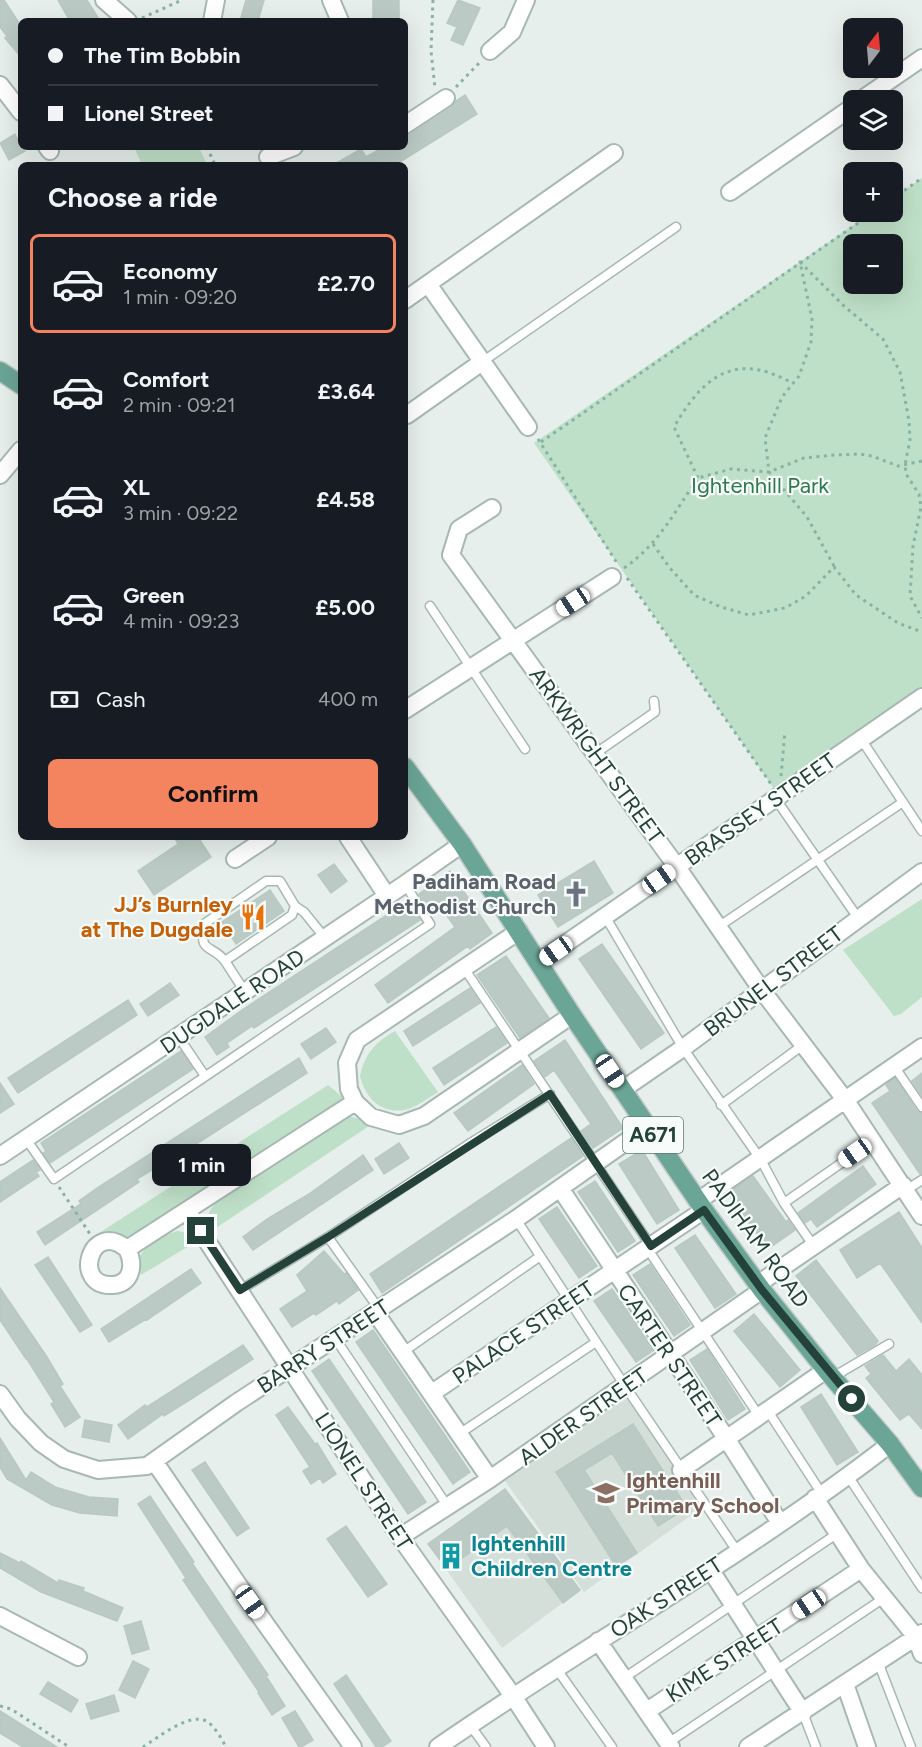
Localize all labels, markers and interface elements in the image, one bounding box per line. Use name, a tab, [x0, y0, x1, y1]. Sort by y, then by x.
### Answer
north arrow	[843, 18, 903, 78]
map controls	[843, 18, 903, 294]
text: The Tim Bobbin	[84, 42, 241, 69]
button: layers	[843, 90, 903, 150]
text: Lionel Street	[84, 100, 213, 127]
button: +	[843, 162, 903, 222]
text: Choose a ride	[48, 181, 217, 214]
button: −	[843, 234, 903, 294]
icon: car	[51, 257, 105, 311]
text: Economy	[123, 258, 218, 285]
text: £2.70	[317, 270, 375, 297]
text: 1 min · 09:20	[123, 285, 237, 309]
icon: car	[51, 365, 105, 419]
text: Comfort	[123, 366, 209, 393]
text: £3.64	[318, 378, 375, 405]
text: 2 min · 09:21	[123, 393, 236, 417]
park label: Ightenhill Park	[691, 472, 829, 499]
icon: car	[51, 473, 105, 527]
text: XL	[123, 474, 150, 501]
text: £4.58	[316, 486, 375, 513]
text: 3 min · 09:22	[123, 501, 238, 525]
icon: car	[51, 581, 105, 635]
text: Green	[123, 582, 185, 609]
car	[553, 585, 593, 619]
text: £5.00	[315, 594, 375, 621]
text: 4 min · 09:23	[123, 609, 239, 633]
street label: ARKWRIGHT STREET	[524, 662, 670, 849]
icon: cash	[48, 683, 81, 716]
text: Cash	[96, 686, 146, 713]
text: 400 m	[318, 687, 378, 711]
street label: BRASSEY STREET	[679, 747, 841, 872]
button: Confirm	[48, 759, 378, 828]
car	[639, 861, 679, 897]
place label: Padiham Road Methodist Church	[374, 868, 556, 920]
church icon: Padiham Road Methodist Church	[561, 879, 591, 909]
place label: JJ’s Burnley at The Dugdale	[81, 891, 233, 943]
restaurant icon: JJ’s Burnley at The Dugdale	[238, 902, 268, 932]
street label: BRUNEL STREET	[698, 920, 848, 1043]
car	[536, 933, 576, 969]
street label: DUGDALE ROAD	[155, 943, 310, 1060]
car	[592, 1051, 628, 1091]
road number: A671	[623, 1117, 683, 1153]
car	[835, 1135, 875, 1171]
callout: 1 min	[152, 1144, 250, 1186]
text: 1 min	[178, 1153, 225, 1177]
street label: PADIHAM ROAD	[696, 1164, 815, 1313]
route end	[187, 1217, 214, 1244]
street label: PALACE STREET	[447, 1275, 599, 1390]
street label: CARTER STREET	[612, 1279, 727, 1432]
street label: BARRY STREET	[252, 1294, 394, 1399]
street label: ALDER STREET	[514, 1362, 653, 1471]
route start	[838, 1385, 865, 1412]
street label: LIONEL STREET	[309, 1407, 418, 1555]
place label: Ightenhill Primary School	[626, 1467, 779, 1519]
school or university icon: Ightenhill Primary School	[591, 1478, 621, 1508]
place label: Ightenhill Children Centre	[471, 1530, 632, 1582]
building icon: Ightenhill Children Centre	[436, 1541, 466, 1571]
street label: OAK STREET	[605, 1551, 727, 1644]
car	[232, 1582, 268, 1622]
car	[789, 1586, 829, 1622]
street label: KIME STREET	[661, 1613, 788, 1708]

